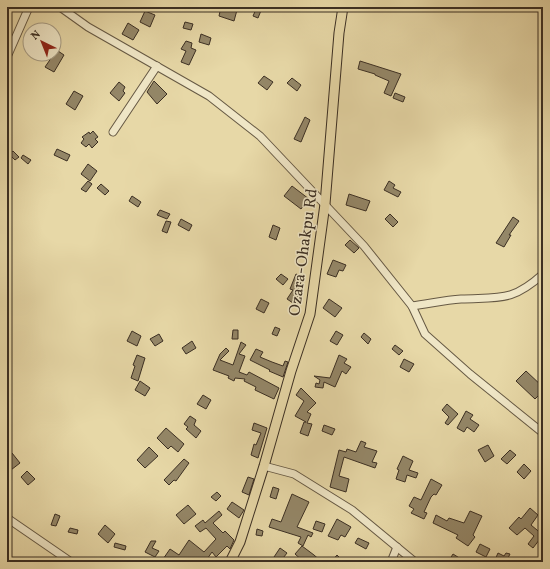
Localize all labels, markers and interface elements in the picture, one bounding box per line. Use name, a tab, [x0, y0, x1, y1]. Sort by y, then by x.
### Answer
north arrow	[22, 22, 62, 62]
text: N	[28, 28, 44, 44]
street label: Ozara-Ohakpu Rd	[284, 187, 324, 317]

